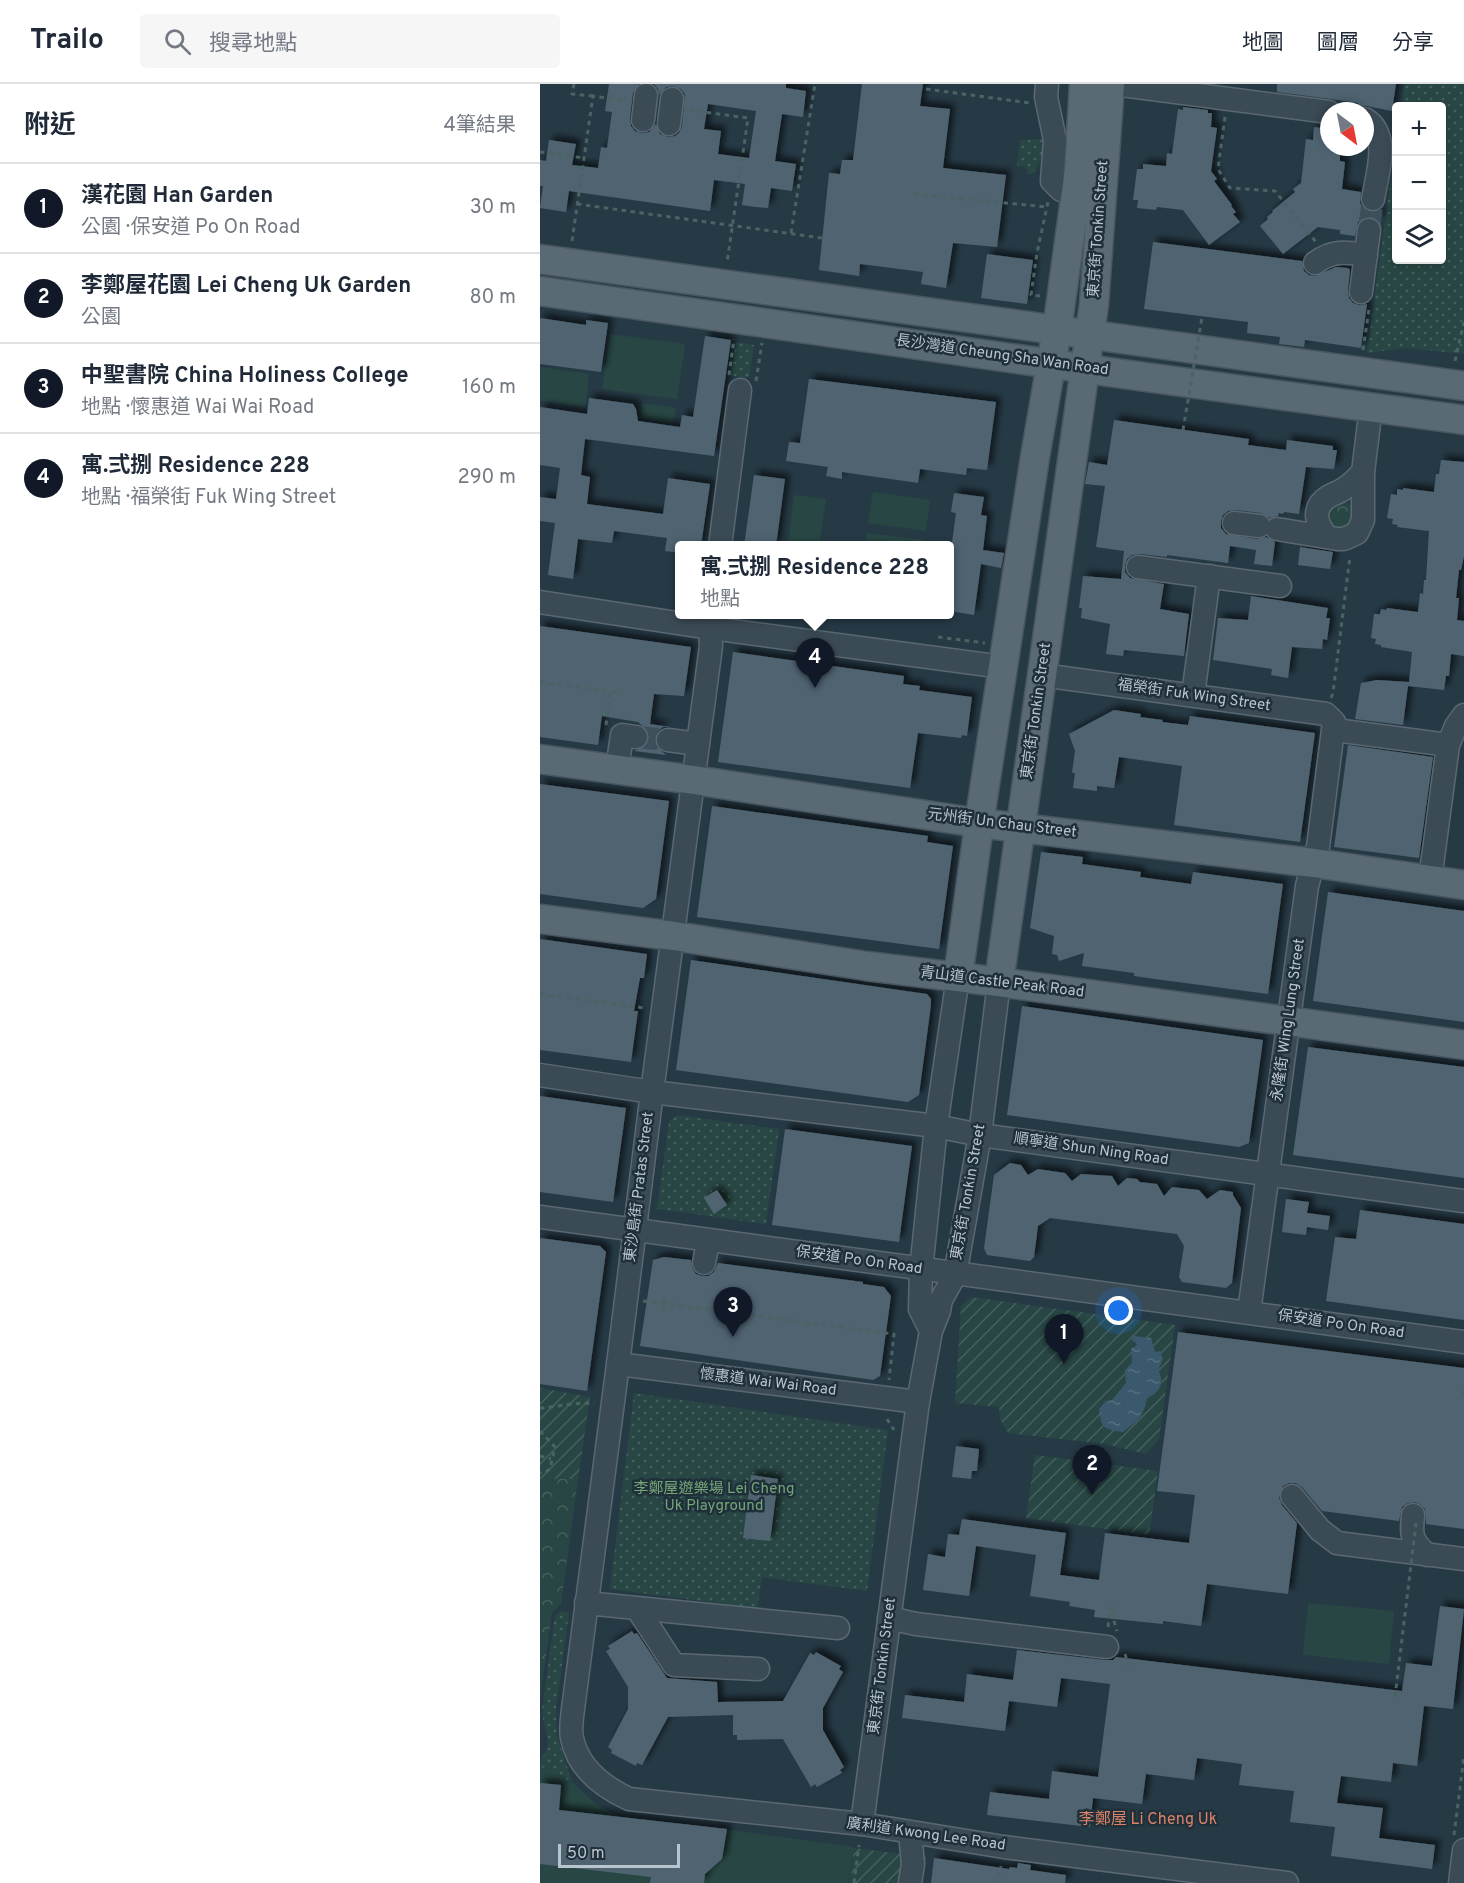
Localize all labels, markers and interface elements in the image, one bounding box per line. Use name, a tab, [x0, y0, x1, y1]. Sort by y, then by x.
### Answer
search box	[140, 14, 560, 68]
text: Trailo	[30, 23, 104, 59]
icon: search	[161, 25, 194, 58]
text: 地圖	[1242, 30, 1284, 57]
text: 圖層	[1317, 30, 1359, 57]
text: 分享	[1392, 30, 1434, 57]
text: 搜尋地點	[209, 31, 297, 58]
north arrow	[1320, 102, 1374, 156]
map controls	[1392, 102, 1446, 264]
button: +	[1392, 102, 1446, 156]
text: 附近	[24, 110, 76, 143]
text: 4筆結果	[444, 113, 516, 139]
button: −	[1392, 156, 1446, 210]
street label: 東京街 Tonkin Street	[1085, 160, 1113, 298]
text: 漢花園 Han Garden	[81, 183, 273, 210]
text: 1	[40, 195, 48, 221]
text: 30 m	[470, 195, 516, 221]
button: layers	[1392, 210, 1446, 264]
text: 公園 · 保安道 Po On Road	[81, 215, 301, 241]
text: 李鄭屋花園 Lei Cheng Uk Garden	[81, 273, 411, 300]
text: 2	[37, 285, 50, 311]
text: 80 m	[470, 285, 516, 311]
text: 公園	[81, 305, 121, 331]
street label: 長沙灣道 Cheung Sha Wan Road	[894, 332, 1110, 380]
text: 中聖書院 China Holiness College	[81, 363, 409, 390]
text: 3	[38, 375, 50, 401]
text: 160 m	[462, 375, 516, 401]
text: 地點 · 懷惠道 Wai Wai Road	[81, 395, 314, 421]
text: 寓.弍捌 Residence 228	[81, 453, 310, 480]
text: 4	[37, 465, 50, 491]
text: 290 m	[458, 465, 516, 491]
text: 地點 · 福榮街 Fuk Wing Street	[81, 485, 336, 511]
popup	[675, 541, 954, 619]
text: 寓.弍捌 Residence 228	[700, 555, 929, 582]
text: 地點	[700, 587, 740, 613]
pin: 4	[796, 638, 834, 688]
street label: 東京街 Tonkin Street	[1018, 641, 1056, 781]
street label: 福榮街 Fuk Wing Street	[1116, 676, 1272, 716]
street label: 元州街 Un Chau Street	[926, 804, 1078, 843]
street label: 永隆街 Wing Lung Street	[1268, 937, 1310, 1103]
street label: 青山道 Castle Peak Road	[919, 963, 1085, 1003]
street label: 東沙島街 Pratas Street	[621, 1111, 659, 1263]
street label: 東京街 Tonkin Street	[948, 1123, 990, 1261]
street label: 順寧道 Shun Ning Road	[1012, 1130, 1170, 1170]
street label: 保安道 Po On Road	[794, 1243, 924, 1279]
pin: 3	[714, 1288, 752, 1337]
your location	[1104, 1296, 1133, 1325]
street label: 保安道 Po On Road	[1276, 1307, 1406, 1343]
pin: 1	[1044, 1314, 1084, 1364]
street label: 懷惠道 Wai Wai Road	[698, 1365, 838, 1401]
pin: 2	[1072, 1446, 1112, 1495]
park label: 李鄭屋遊樂場 Lei Cheng Uk Playground	[633, 1480, 795, 1516]
street label: 東京街 Tonkin Street	[865, 1597, 901, 1735]
district label: 李鄭屋 Li Cheng Uk	[1079, 1810, 1217, 1830]
street label: 廣利道 Kwong Lee Road	[845, 1814, 1007, 1856]
scale bar	[558, 1841, 680, 1868]
text: 50 m	[567, 1844, 605, 1864]

